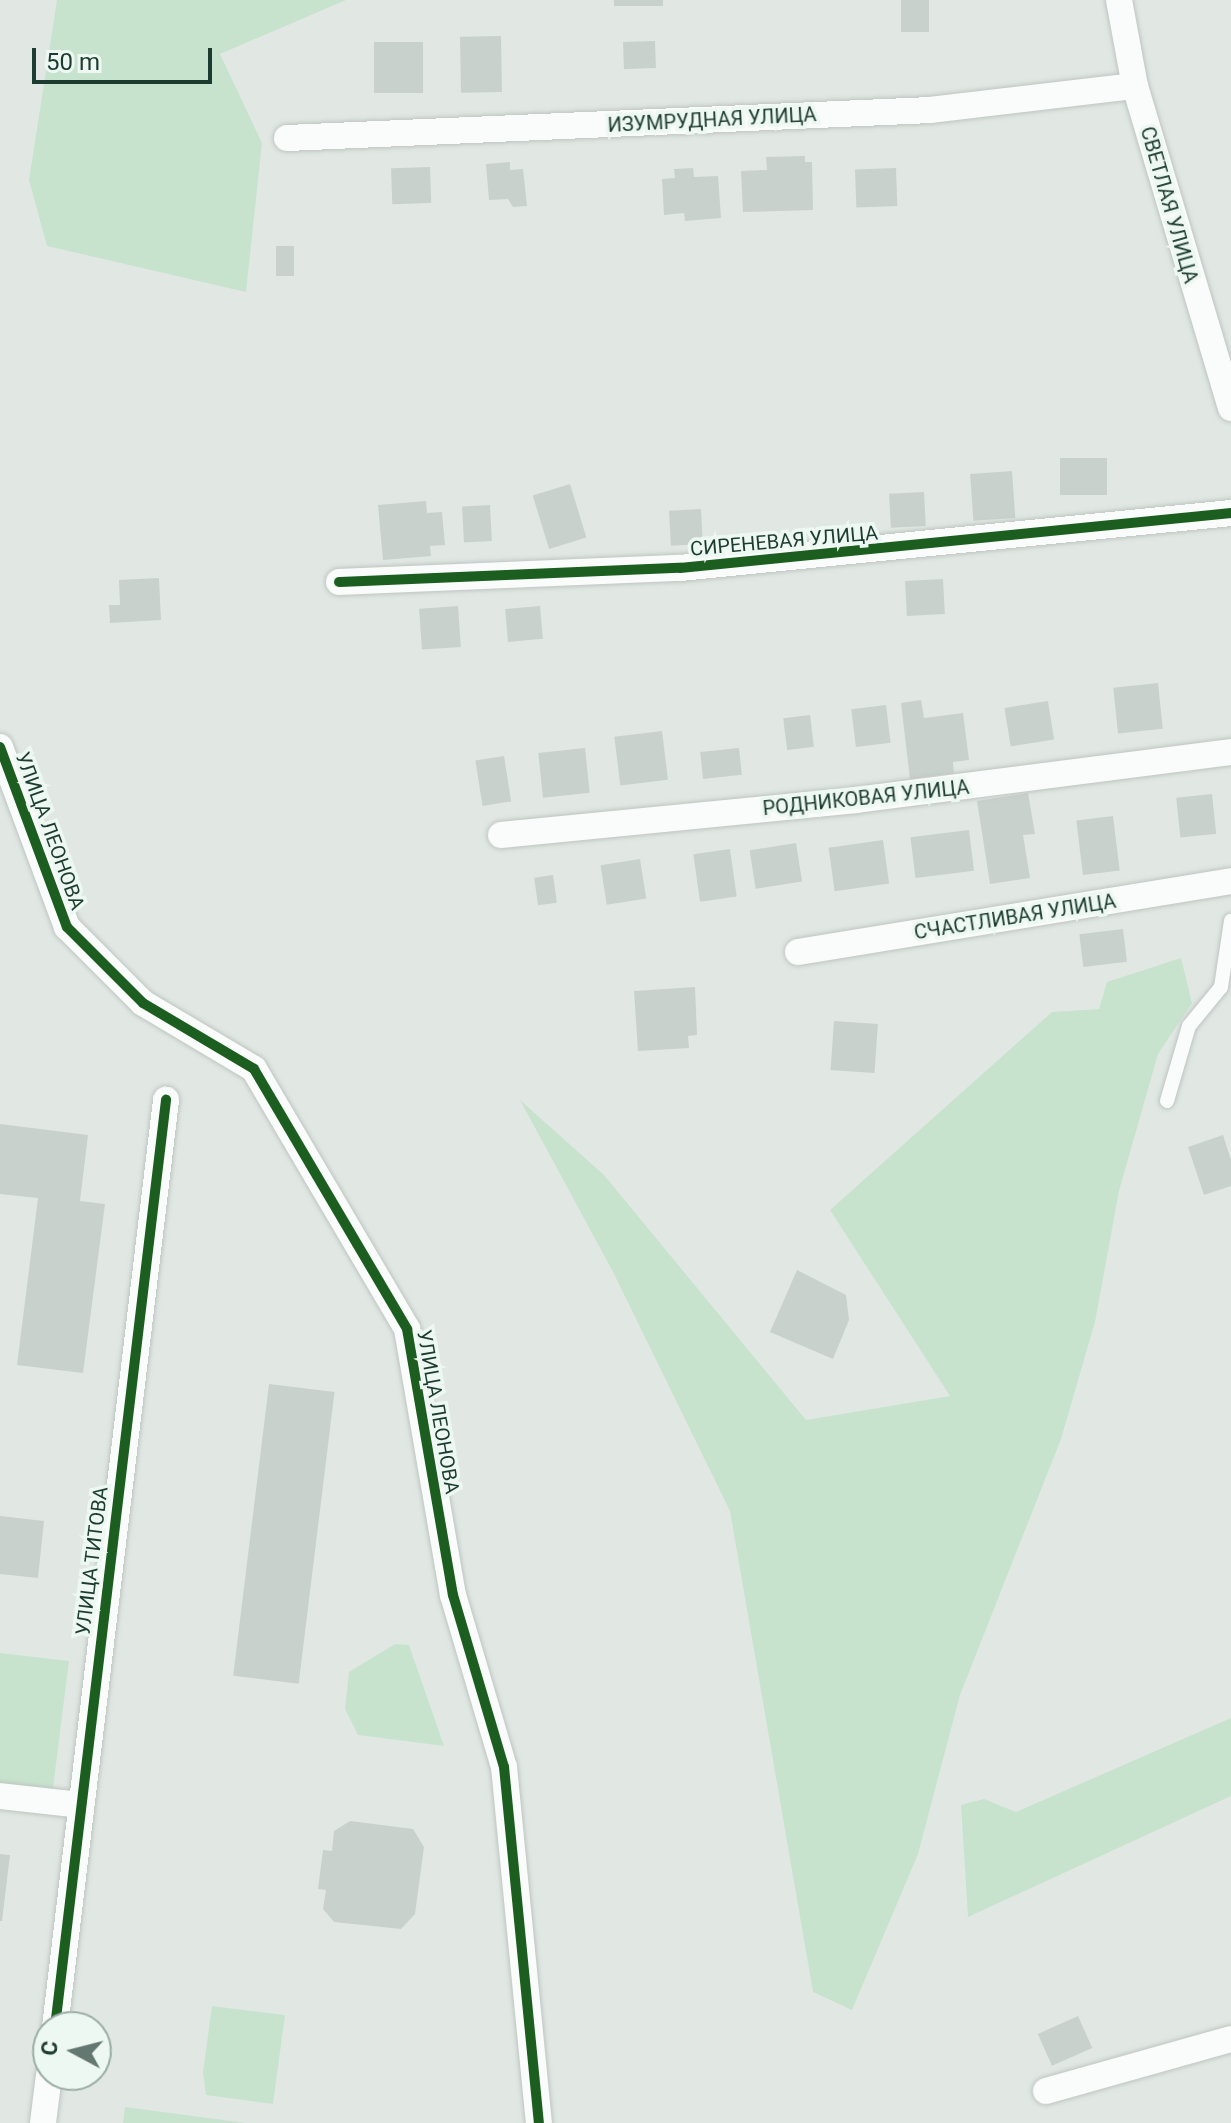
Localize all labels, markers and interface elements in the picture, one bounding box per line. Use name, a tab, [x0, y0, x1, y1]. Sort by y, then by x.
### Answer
scale bar	[36, 32, 216, 82]
text: 50 m	[46, 48, 100, 76]
street label: ИЗУМРУДНАЯ УЛИЦА	[607, 103, 817, 137]
street label: СВЕТЛАЯ УЛИЦА	[1135, 124, 1203, 286]
street label: СИРЕНЕВАЯ УЛИЦА	[689, 521, 879, 561]
street label: УЛИЦА ЛЕОНОВА	[10, 749, 90, 913]
street label: РОДНИКОВАЯ УЛИЦА	[762, 775, 970, 821]
street label: СЧАСТЛИВАЯ УЛИЦА	[912, 889, 1118, 945]
street label: УЛИЦА ЛЕОНОВА	[412, 1328, 464, 1496]
street label: УЛИЦА ТИТОВА	[71, 1485, 113, 1637]
north arrow	[32, 2011, 112, 2091]
text: С	[36, 2040, 63, 2057]

